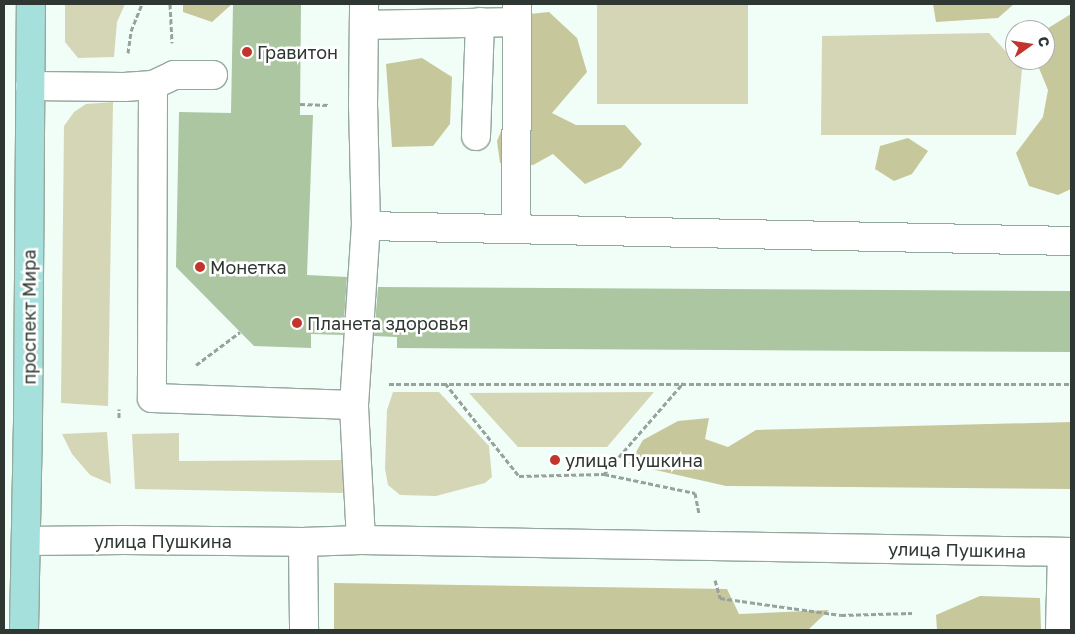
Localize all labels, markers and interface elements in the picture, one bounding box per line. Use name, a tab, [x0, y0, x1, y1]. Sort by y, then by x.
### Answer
north arrow	[1005, 20, 1055, 70]
text: С	[1035, 35, 1054, 48]
place label: Гравитон	[257, 41, 338, 63]
marker: Гравитон	[241, 46, 253, 58]
street label: проспект Мира	[18, 249, 40, 385]
place label: Монетка	[210, 256, 287, 278]
marker: Монетка	[194, 261, 206, 273]
place label: Планета здоровья	[307, 312, 468, 334]
marker: Планета здоровья	[291, 317, 303, 329]
place label: улица Пушкина	[565, 449, 703, 471]
marker: улица Пушкина	[549, 454, 561, 466]
street label: улица Пушкина	[94, 530, 232, 552]
street label: улица Пушкина	[888, 538, 1026, 562]

